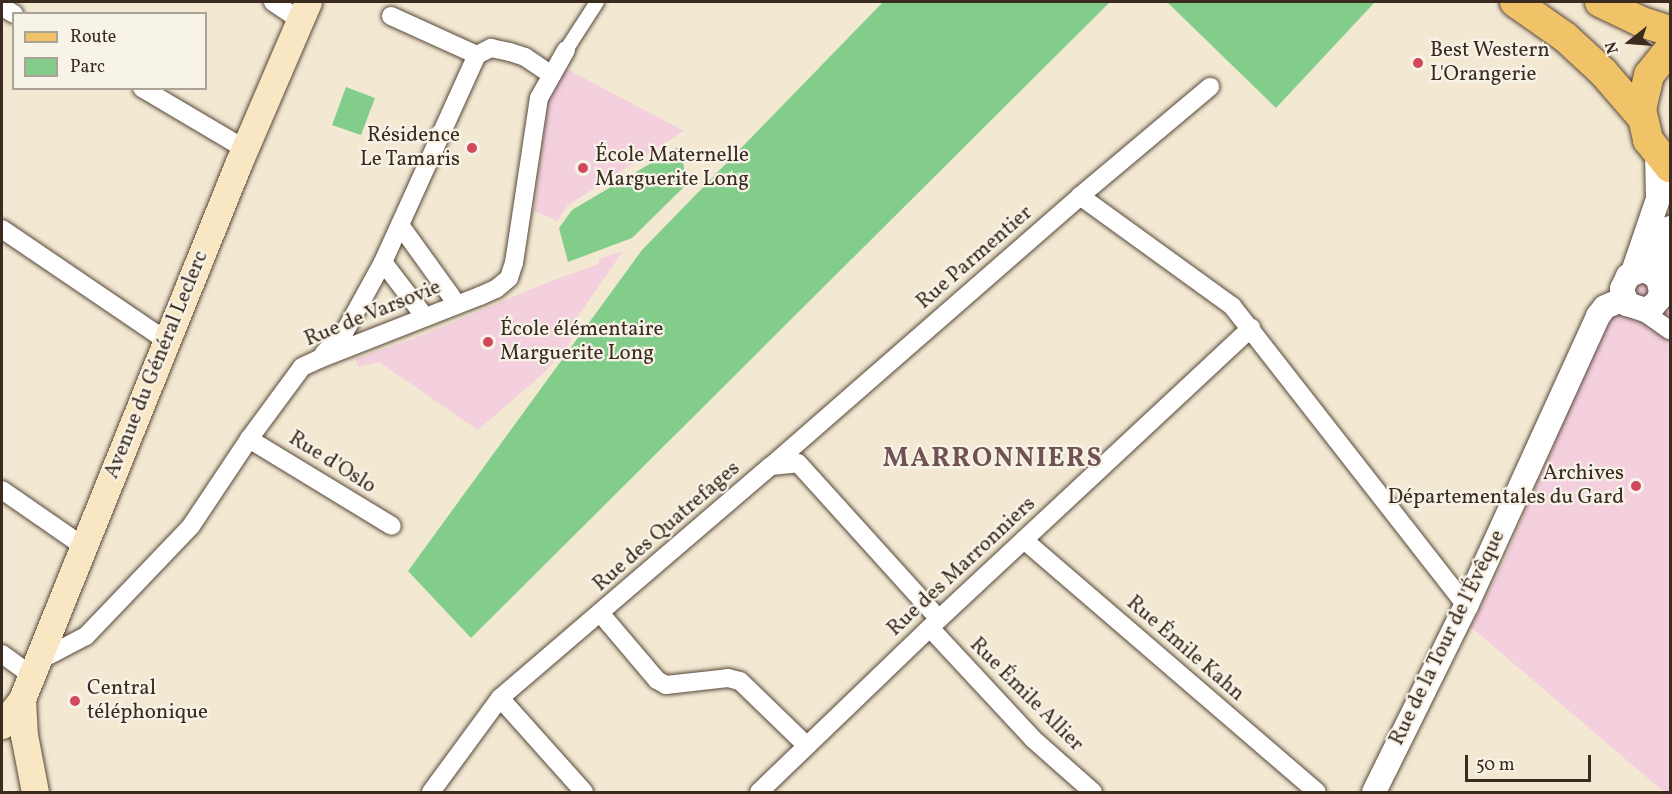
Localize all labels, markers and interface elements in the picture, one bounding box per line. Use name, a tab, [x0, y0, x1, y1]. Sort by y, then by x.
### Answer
legend	[12, 12, 207, 90]
north arrow	[1600, 12, 1660, 72]
text: Route	[70, 25, 116, 50]
place label: Best Western L'Orangerie	[1430, 38, 1550, 88]
text: N	[1601, 38, 1625, 56]
text: Parc	[70, 55, 105, 80]
marker: Best Western L'Orangerie	[1411, 56, 1425, 70]
place label: Résidence Le Tamaris	[359, 123, 460, 173]
marker: Résidence Le Tamaris	[465, 141, 479, 155]
place label: École Maternelle Marguerite Long	[595, 143, 749, 193]
marker: École Maternelle Marguerite Long	[576, 161, 590, 175]
street label: Rue Parmentier	[912, 201, 1038, 315]
street label: Avenue du Général Leclerc	[100, 247, 214, 483]
street label: Rue de Varsovie	[301, 275, 445, 353]
place label: École élémentaire Marguerite Long	[500, 317, 664, 367]
marker: École élémentaire Marguerite Long	[481, 335, 495, 349]
street label: Rue d'Oslo	[284, 426, 380, 500]
district label: MARRONNIERS	[883, 444, 1103, 476]
street label: Rue des Quatrefages	[588, 456, 746, 598]
place label: Archives Départementales du Gard	[1388, 461, 1624, 511]
marker: Archives Départementales du Gard	[1629, 479, 1643, 493]
street label: Rue des Marronniers	[883, 492, 1041, 642]
street label: Rue de la Tour de l'Évêque	[1385, 526, 1511, 750]
street label: Rue Émile Kahn	[1121, 591, 1249, 707]
street label: Rue Émile Allier	[964, 633, 1088, 757]
place label: Central téléphonique	[87, 676, 208, 726]
marker: Central téléphonique	[68, 694, 82, 708]
scale bar	[1468, 743, 1594, 781]
text: 50 m	[1476, 753, 1515, 778]

